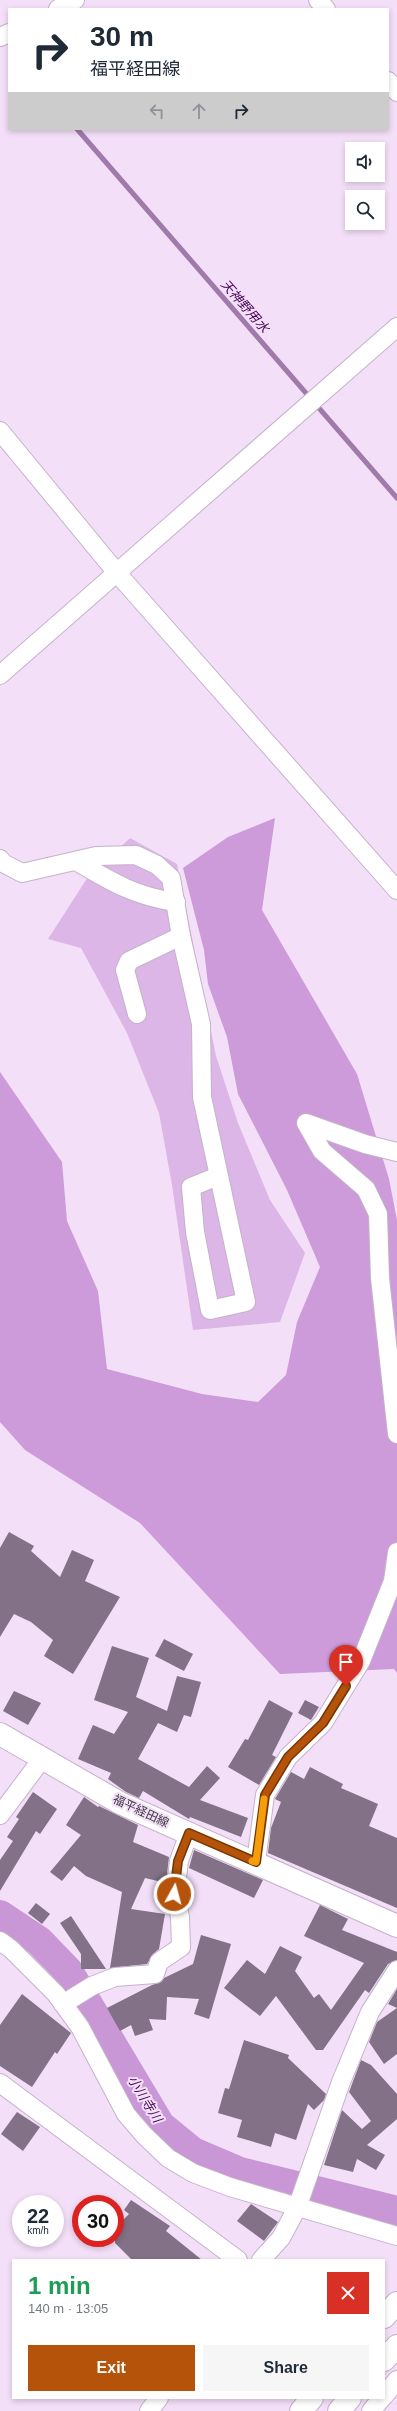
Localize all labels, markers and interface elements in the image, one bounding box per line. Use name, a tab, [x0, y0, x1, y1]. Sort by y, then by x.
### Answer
text: 30 m	[90, 21, 154, 52]
icon: right	[24, 24, 76, 76]
text: 福平経田線	[90, 59, 180, 79]
icon: left	[146, 100, 168, 122]
icon: ahead	[188, 100, 210, 122]
icon: right	[230, 100, 252, 122]
map controls	[345, 142, 385, 230]
button: sound	[345, 142, 385, 182]
button: search	[345, 190, 385, 230]
water label: 天神野用水	[218, 277, 273, 337]
pin	[329, 1645, 363, 1686]
icon: arrive	[335, 1651, 357, 1673]
street label: 福平経田線	[111, 1792, 171, 1830]
position arrow	[153, 1873, 195, 1915]
water label: 小川寺川	[125, 2073, 166, 2127]
speed limit sign: 30	[72, 2195, 124, 2247]
text: 22	[27, 2205, 49, 2227]
text: km/h	[27, 2225, 49, 2236]
text: 1 min	[28, 2272, 91, 2299]
button: close	[327, 2272, 369, 2314]
text: 140 m · 13:05	[28, 2301, 108, 2316]
button: Exit	[28, 2345, 195, 2391]
button: Share	[203, 2345, 369, 2391]

